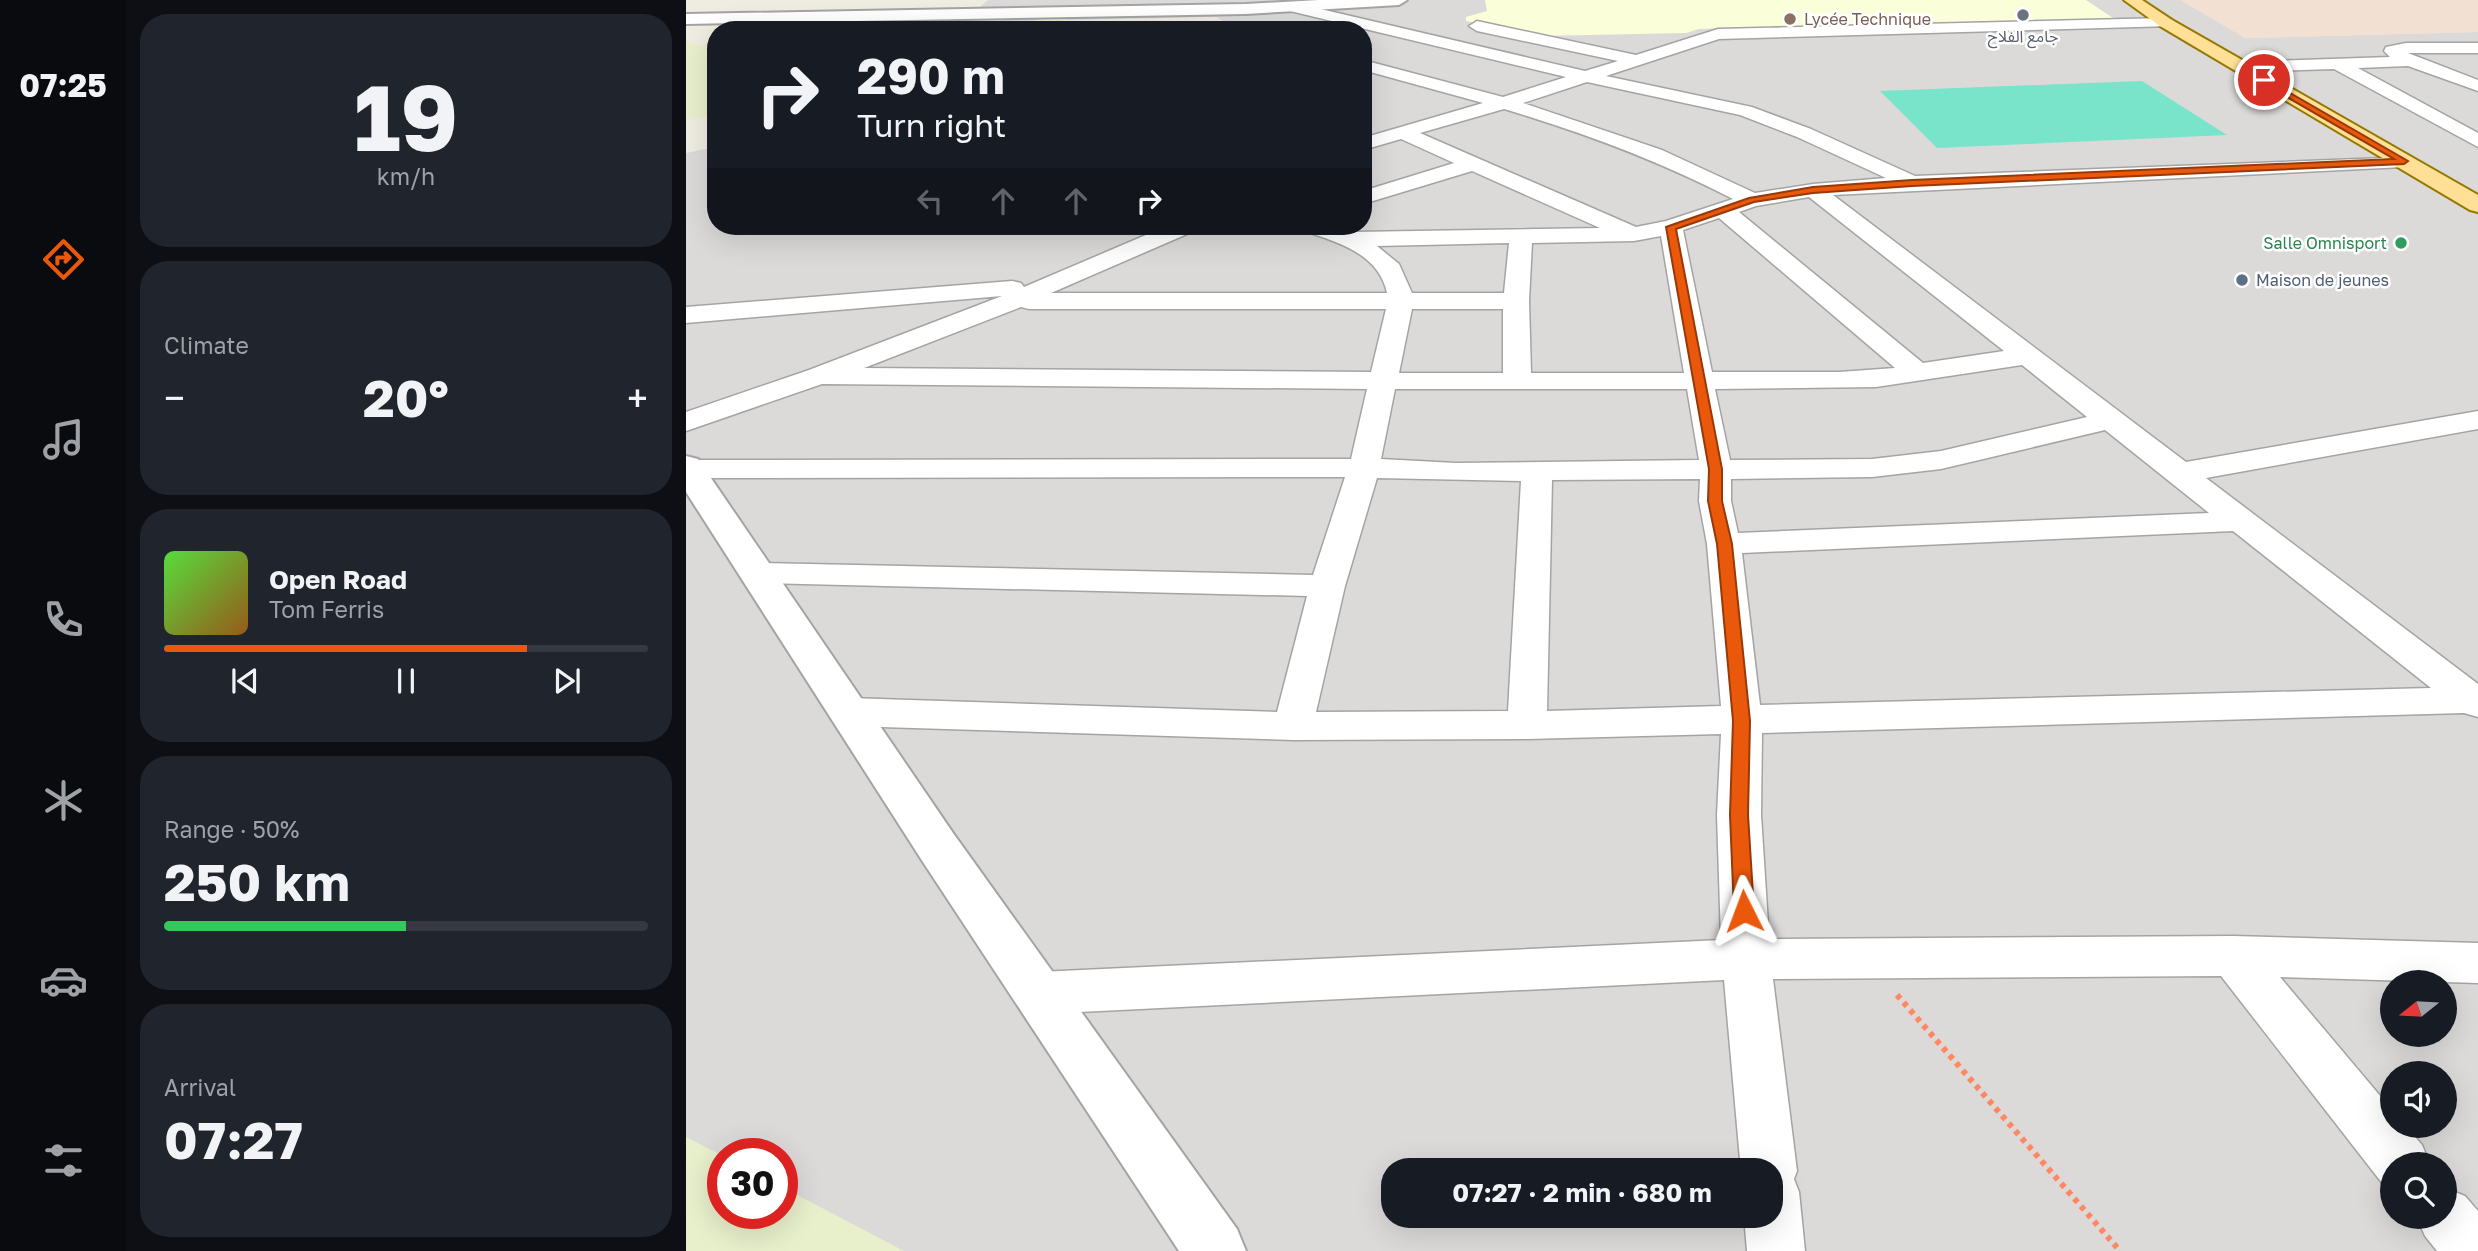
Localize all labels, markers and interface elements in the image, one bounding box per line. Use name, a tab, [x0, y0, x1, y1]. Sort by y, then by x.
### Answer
marker: جامع الفلاح	[2015, 7, 2031, 23]
place label: Lycée Technique	[1804, 9, 1931, 29]
marker: Lycée Technique	[1782, 11, 1798, 27]
place label: جامع الفلاح	[1988, 26, 2058, 49]
text: 290 m	[857, 46, 1005, 105]
icon: right	[742, 49, 833, 140]
pin	[2234, 50, 2294, 110]
icon: arrive	[2245, 61, 2283, 99]
text: 19	[354, 62, 458, 171]
text: 07:25	[19, 66, 107, 104]
text: Turn right	[857, 106, 1006, 144]
text: km/h	[377, 162, 435, 190]
icon: left	[911, 182, 949, 220]
icon: ahead	[984, 182, 1022, 220]
icon: ahead	[1057, 182, 1095, 220]
icon: right	[1130, 182, 1168, 220]
place label: Salle Omnisport	[2263, 233, 2387, 253]
icon: directions	[39, 235, 88, 284]
marker: Salle Omnisport	[2393, 235, 2409, 251]
place label: Maison de jeunes	[2256, 270, 2389, 290]
marker: Maison de jeunes	[2234, 272, 2250, 288]
text: Climate	[164, 331, 249, 359]
text: 20°	[363, 366, 449, 428]
text: −	[164, 375, 185, 420]
text: +	[627, 375, 648, 420]
icon: music	[39, 415, 88, 464]
text: Open Road	[269, 564, 407, 595]
icon: phone	[39, 595, 88, 644]
text: Tom Ferris	[269, 595, 384, 623]
icon: previous	[226, 662, 264, 700]
icon: pause	[387, 662, 425, 700]
icon: next	[548, 662, 586, 700]
icon: climate	[39, 776, 88, 825]
text: Range · 50%	[164, 815, 299, 843]
text: 250 km	[164, 850, 350, 912]
position arrow	[1707, 874, 1781, 948]
icon: car	[39, 956, 88, 1005]
north arrow	[2380, 970, 2457, 1046]
map controls	[2380, 970, 2457, 1229]
button: sound	[2380, 1061, 2457, 1138]
text: Arrival	[164, 1073, 236, 1101]
text: 07:27	[164, 1108, 303, 1170]
icon: filters	[39, 1136, 88, 1185]
speed limit sign: 30	[707, 1138, 798, 1229]
button: search	[2380, 1152, 2457, 1229]
text: 07:27 · 2 min · 680 m	[1452, 1177, 1712, 1208]

